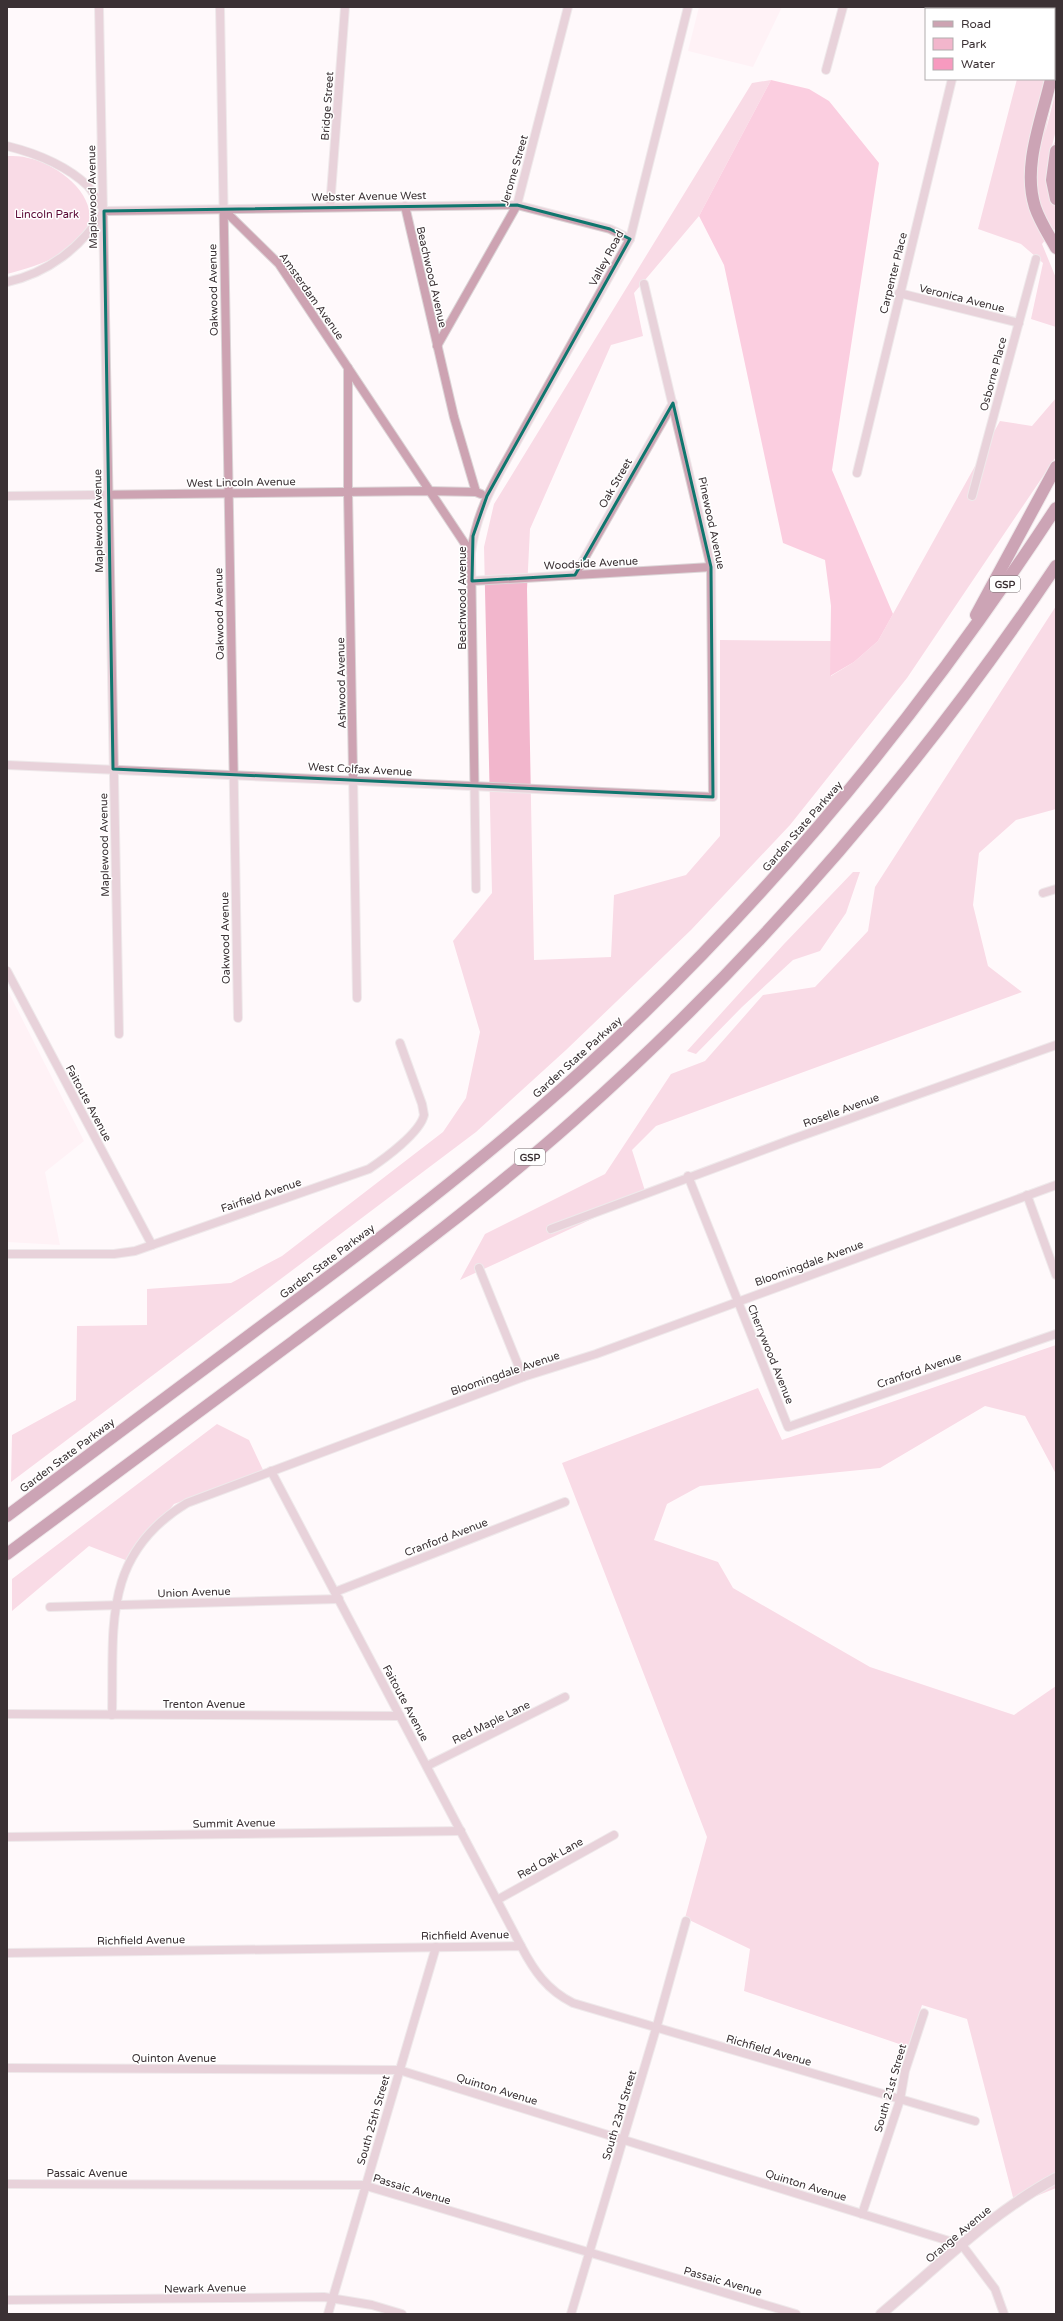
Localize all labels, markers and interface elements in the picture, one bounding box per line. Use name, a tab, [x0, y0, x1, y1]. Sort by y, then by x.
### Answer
legend	[925, 8, 1055, 80]
text: Road	[961, 17, 991, 31]
text: Park	[961, 37, 987, 51]
text: Water	[961, 57, 996, 71]
street label: Bridge Street	[319, 71, 336, 141]
street label: Jerome Street	[498, 133, 531, 207]
street label: Maplewood Avenue	[85, 145, 100, 249]
street label: Webster Avenue West	[311, 189, 427, 204]
park label: Lincoln Park	[15, 208, 79, 221]
street label: Beachwood Avenue	[414, 225, 450, 329]
street label: Valley Road	[586, 228, 627, 288]
street label: Carpenter Place	[877, 231, 910, 315]
street label: Oakwood Avenue	[206, 244, 221, 336]
street label: Amsterdam Avenue	[277, 250, 347, 342]
street label: Veronica Avenue	[918, 282, 1006, 315]
street label: Osborne Place	[977, 336, 1010, 413]
street label: Oak Street	[596, 456, 635, 510]
street label: Maplewood Avenue	[91, 469, 106, 573]
street label: West Lincoln Avenue	[186, 475, 296, 490]
street label: Pinewood Avenue	[695, 476, 728, 570]
street label: Beachwood Avenue	[456, 546, 469, 650]
street label: Woodside Avenue	[544, 555, 638, 572]
street label: Oakwood Avenue	[212, 568, 227, 660]
road number: GSP	[990, 576, 1020, 592]
street label: Ashwood Avenue	[334, 637, 349, 729]
street label: West Colfax Avenue	[307, 760, 412, 779]
street label: Garden State Parkway	[760, 778, 845, 874]
street label: Maplewood Avenue	[97, 793, 112, 897]
street label: Oakwood Avenue	[218, 892, 233, 984]
street label: Garden State Parkway	[530, 1014, 625, 1101]
street label: Faitoute Avenue	[63, 1063, 114, 1144]
street label: Roselle Avenue	[801, 1091, 881, 1130]
road number: GSP	[515, 1149, 545, 1165]
street label: Fairfield Avenue	[219, 1176, 303, 1215]
street label: Garden State Parkway	[277, 1221, 377, 1301]
street label: Bloomingdale Avenue	[753, 1238, 865, 1289]
street label: Cherrywood Avenue	[745, 1303, 796, 1406]
street label: Bloomingdale Avenue	[449, 1349, 561, 1398]
street label: Cranford Avenue	[875, 1350, 963, 1391]
street label: Garden State Parkway	[17, 1415, 117, 1495]
street label: Cranford Avenue	[403, 1516, 490, 1559]
street label: Union Avenue	[157, 1585, 231, 1600]
street label: Faitoute Avenue	[380, 1663, 431, 1744]
street label: Trenton Avenue	[163, 1698, 245, 1711]
street label: Red Maple Lane	[450, 1698, 532, 1747]
street label: Summit Avenue	[193, 1816, 275, 1831]
street label: Red Oak Lane	[515, 1835, 585, 1882]
street label: Richfield Avenue	[421, 1928, 509, 1943]
street label: Richfield Avenue	[97, 1933, 185, 1948]
street label: Richfield Avenue	[725, 2032, 813, 2069]
street label: South 21st Street	[872, 2042, 909, 2134]
street label: Quinton Avenue	[132, 2052, 216, 2065]
street label: South 23rd Street	[600, 2069, 639, 2162]
street label: Quinton Avenue	[455, 2071, 539, 2108]
street label: South 25th Street	[354, 2074, 393, 2167]
street label: Passaic Avenue	[47, 2167, 127, 2180]
street label: Quinton Avenue	[764, 2167, 848, 2204]
street label: Passaic Avenue	[371, 2171, 452, 2208]
street label: Orange Avenue	[923, 2203, 994, 2266]
street label: Passaic Avenue	[682, 2264, 764, 2299]
street label: Newark Avenue	[164, 2281, 246, 2296]

